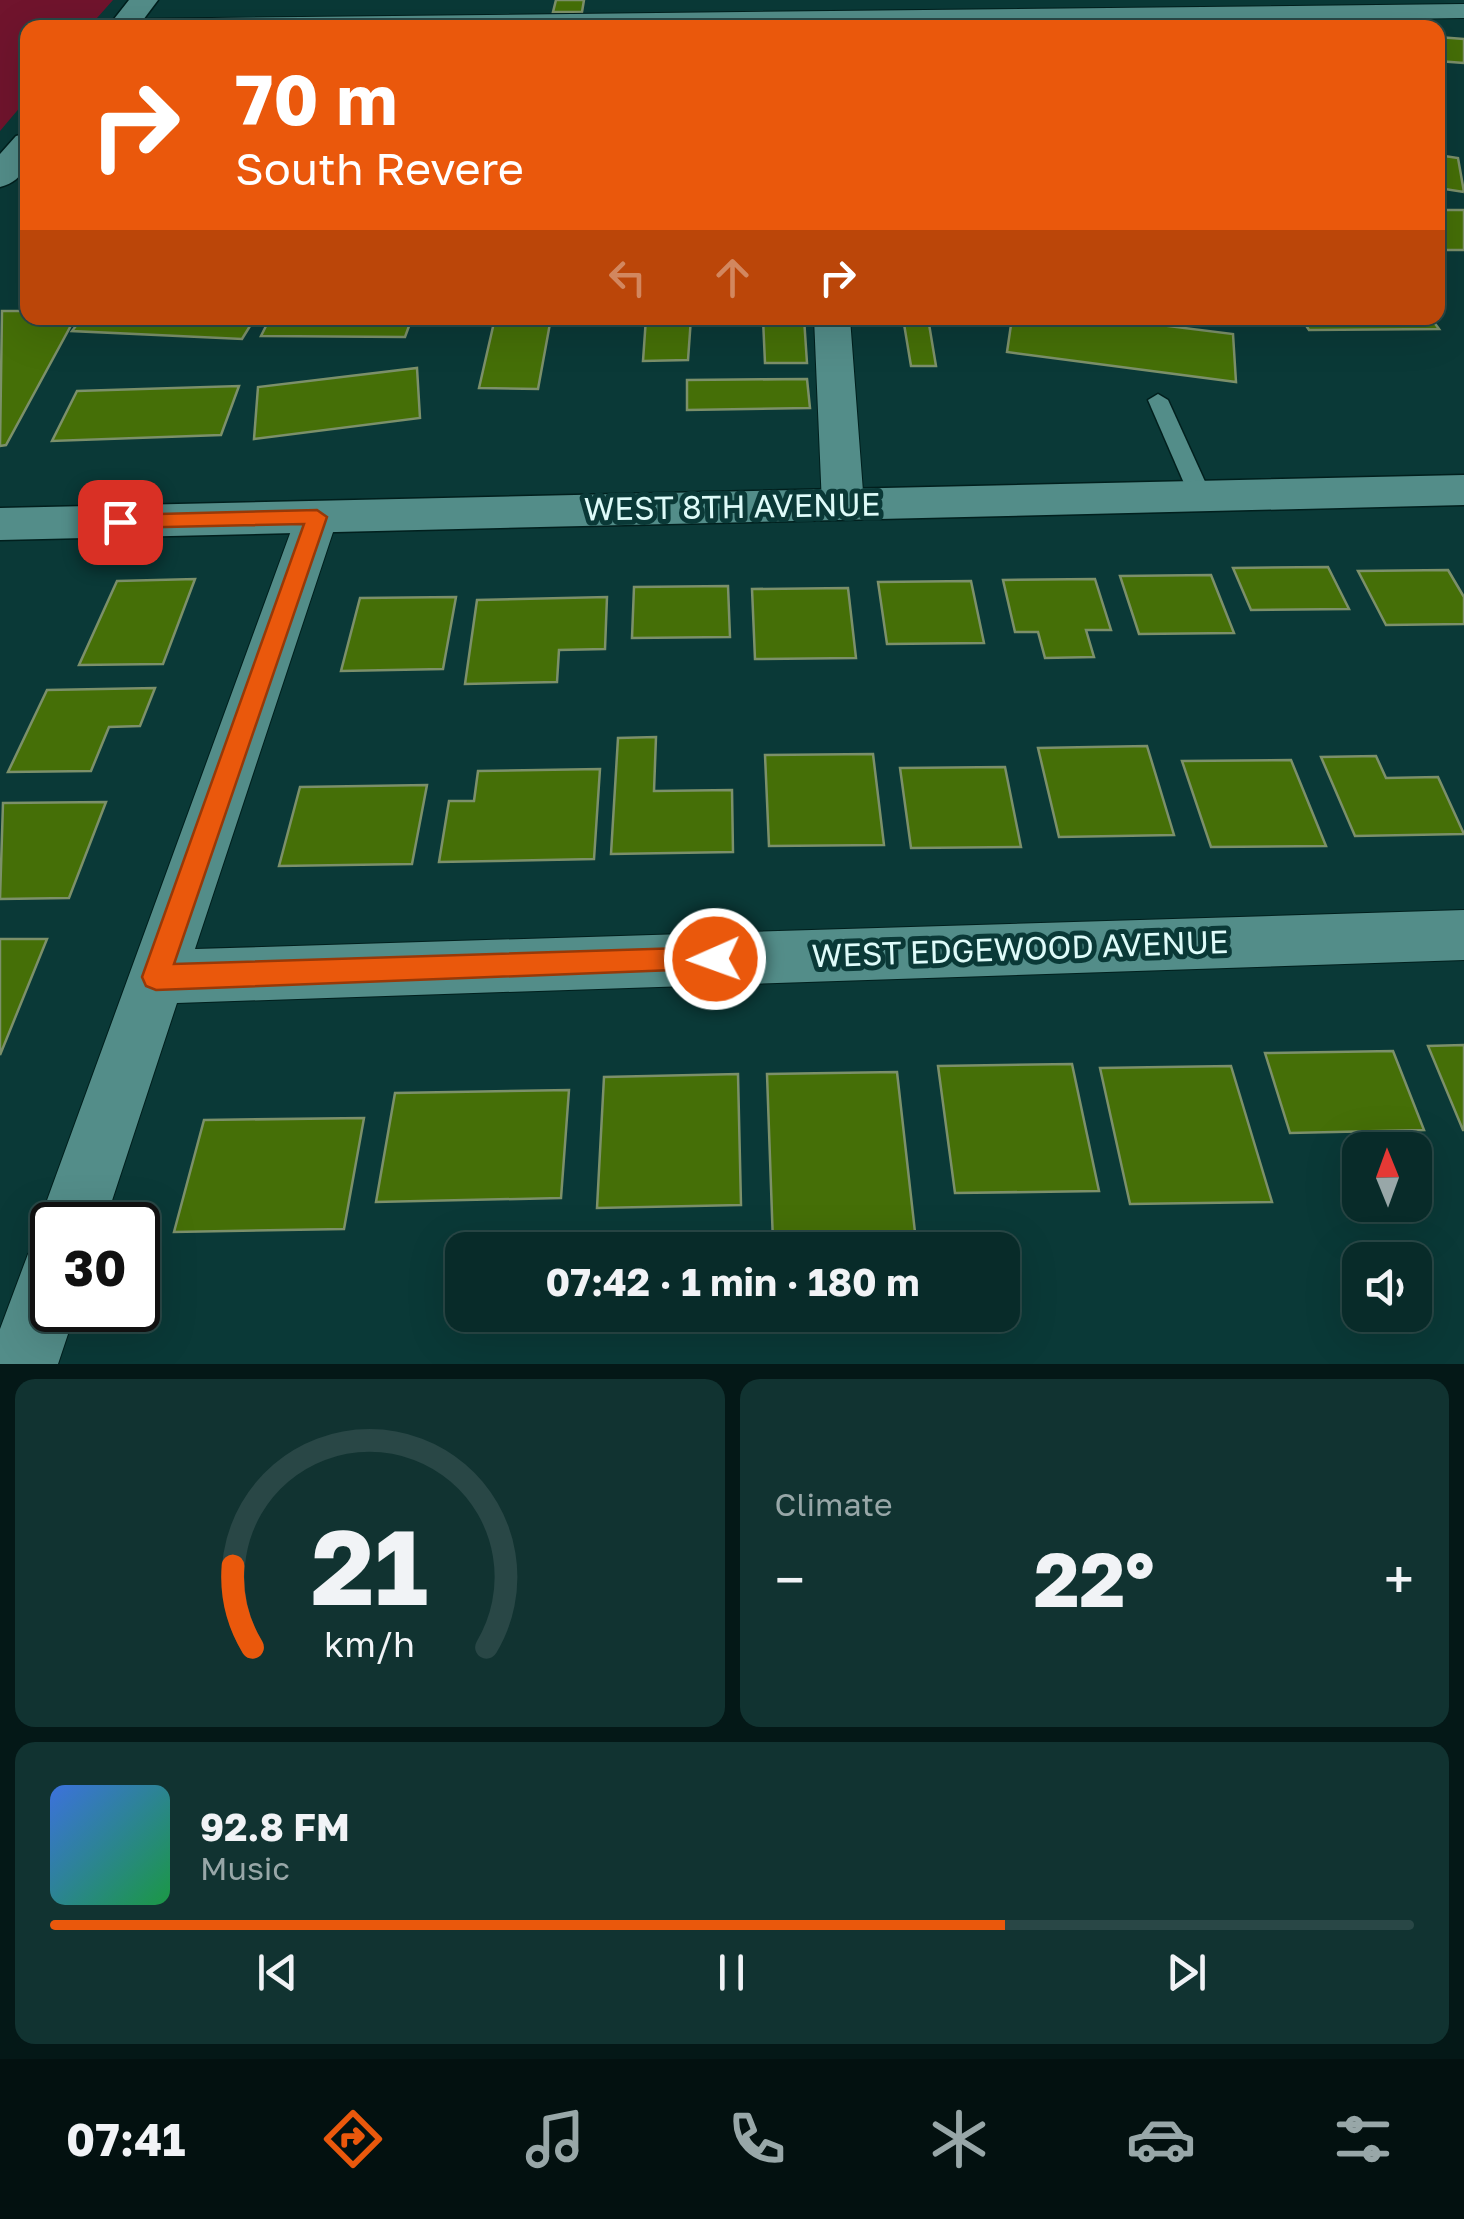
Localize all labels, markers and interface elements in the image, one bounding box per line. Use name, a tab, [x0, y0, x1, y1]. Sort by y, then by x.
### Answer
text: 70 m	[235, 56, 397, 140]
icon: right	[70, 60, 200, 190]
text: South Revere	[235, 141, 524, 195]
icon: left	[600, 250, 655, 305]
icon: ahead	[705, 250, 760, 305]
icon: right	[810, 250, 865, 305]
pin	[78, 480, 163, 565]
street label: WEST 8TH AVENUE	[583, 484, 881, 528]
icon: arrive	[93, 495, 148, 550]
position arrow	[663, 907, 767, 1011]
street label: WEST EDGEWOOD AVENUE	[811, 922, 1229, 974]
north arrow	[1342, 1132, 1432, 1222]
map controls	[1342, 1132, 1432, 1332]
speed limit sign: 30	[30, 1202, 160, 1332]
button: sound	[1342, 1242, 1432, 1332]
text: 07:42 · 1 min · 180 m	[546, 1259, 919, 1304]
text: Climate	[775, 1485, 893, 1523]
text: 21	[311, 1503, 428, 1628]
text: 22°	[1034, 1533, 1155, 1624]
text: −	[775, 1546, 805, 1612]
text: +	[1384, 1546, 1414, 1612]
text: km/h	[324, 1622, 415, 1665]
text: 92.8 FM	[200, 1804, 350, 1849]
text: Music	[200, 1849, 290, 1887]
icon: previous	[250, 1945, 305, 2000]
icon: pause	[704, 1945, 759, 2000]
icon: next	[1159, 1945, 1214, 2000]
icon: directions	[318, 2104, 388, 2174]
icon: music	[520, 2104, 590, 2174]
icon: phone	[722, 2104, 792, 2174]
icon: climate	[924, 2104, 994, 2174]
icon: car	[1126, 2104, 1196, 2174]
icon: filters	[1328, 2104, 1398, 2174]
text: 07:41	[66, 2112, 186, 2166]

